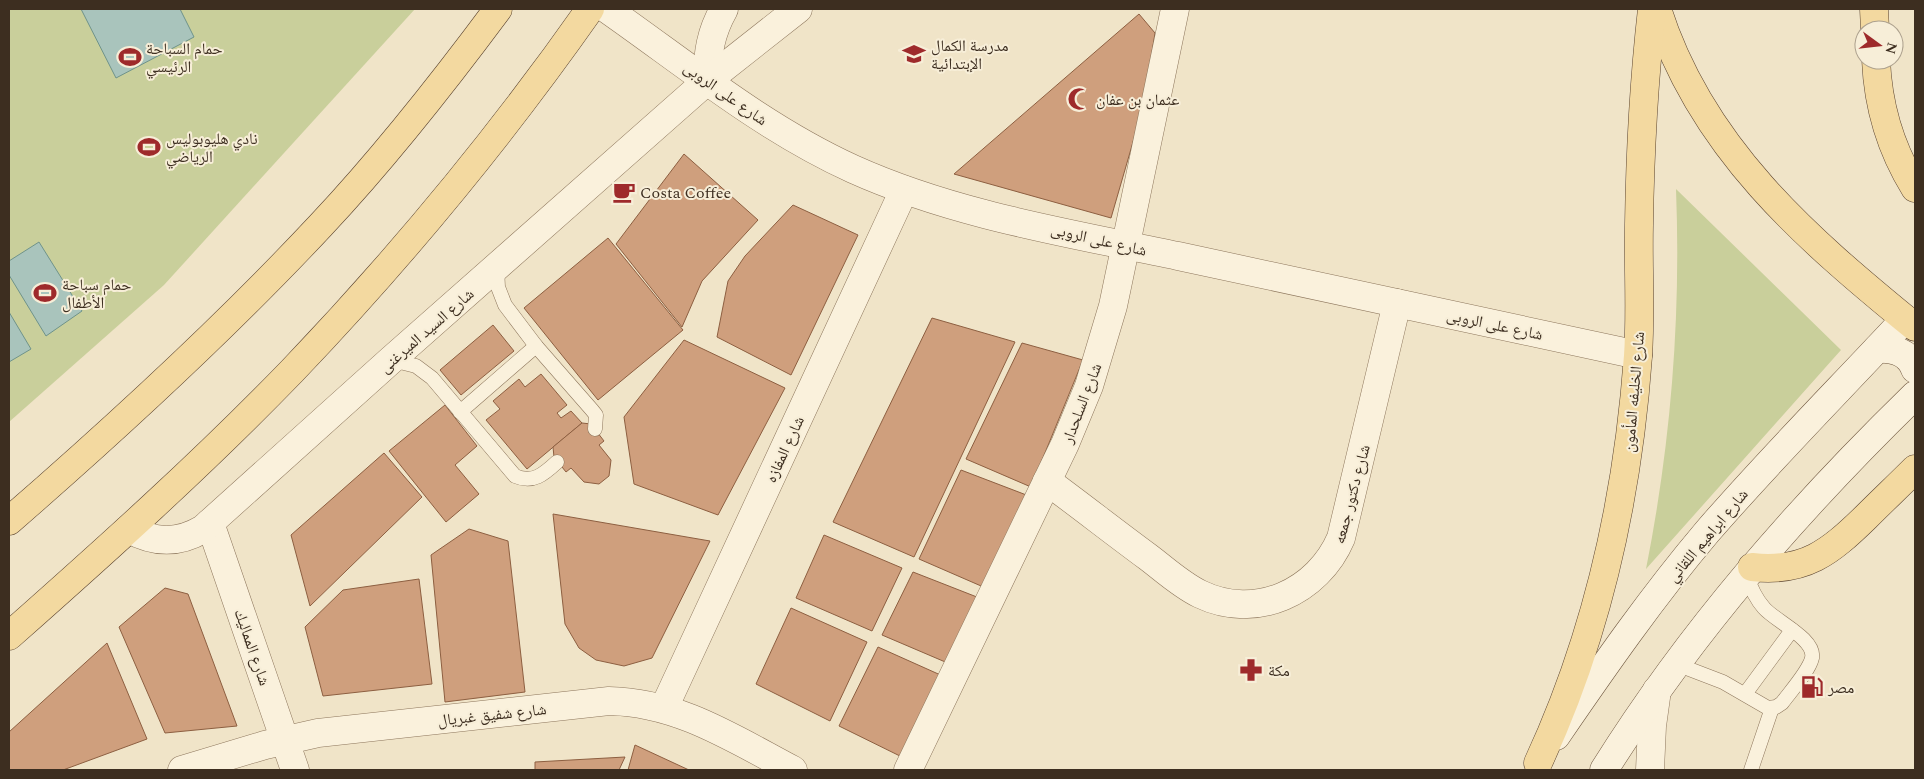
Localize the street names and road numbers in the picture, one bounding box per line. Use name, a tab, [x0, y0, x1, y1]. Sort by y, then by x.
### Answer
street label: شارع على الروبى	[678, 56, 772, 132]
street label: شارع على الروبى	[1048, 217, 1149, 263]
street label: شارع السيد الميرغنى	[374, 283, 480, 379]
street label: شارع على الروبى	[1444, 303, 1545, 347]
street label: شارع الخليفه المأمون	[1617, 331, 1651, 454]
street label: شارع السلحدار	[1055, 360, 1108, 448]
street label: شارع المفازه	[759, 412, 811, 487]
street label: شارع دكتور جمعه	[1327, 442, 1377, 547]
street label: شارع ابراهيم اللقاني	[1661, 484, 1754, 588]
street label: شارع المماليك	[228, 606, 276, 689]
street label: شارع شفيق غبريال	[436, 697, 548, 733]

